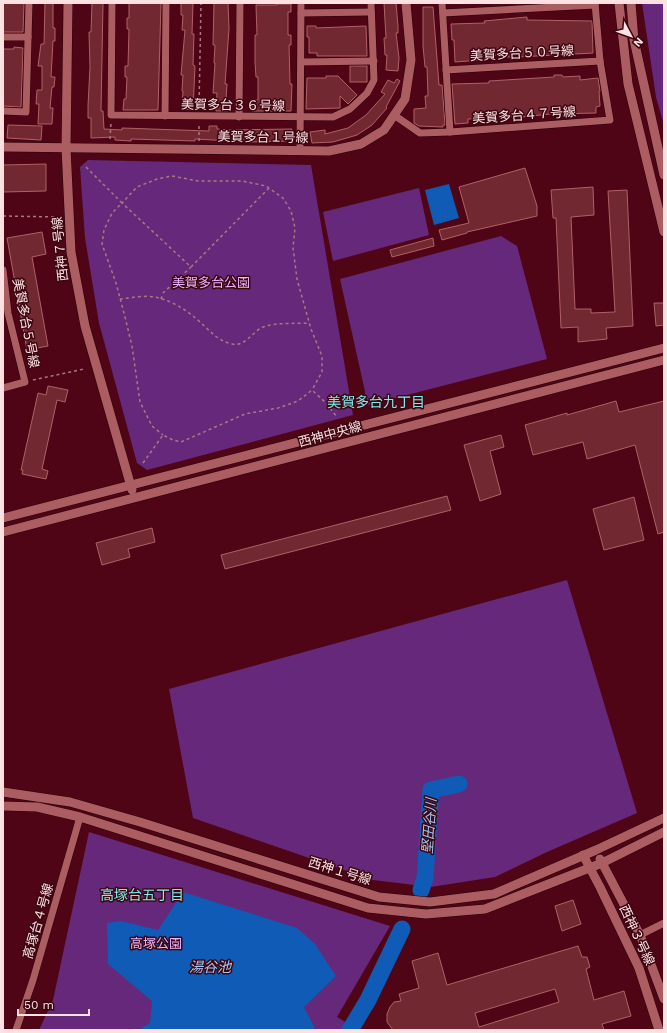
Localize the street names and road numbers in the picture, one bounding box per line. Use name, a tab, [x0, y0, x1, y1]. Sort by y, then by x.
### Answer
street label: 美賀多台５０号線	[470, 43, 574, 63]
street label: 美賀多台３６号線	[181, 97, 285, 113]
street label: 美賀多台４７号線	[472, 104, 576, 126]
street label: 美賀多台１号線	[217, 129, 309, 145]
street label: 西神７号線	[49, 216, 71, 282]
street label: 美賀多台５号線	[10, 277, 42, 369]
street label: 西神中央線	[297, 418, 363, 450]
street label: 西神１号線	[307, 854, 373, 888]
street label: 高塚台４号線	[20, 881, 56, 961]
street label: 西神３号線	[616, 902, 658, 968]

